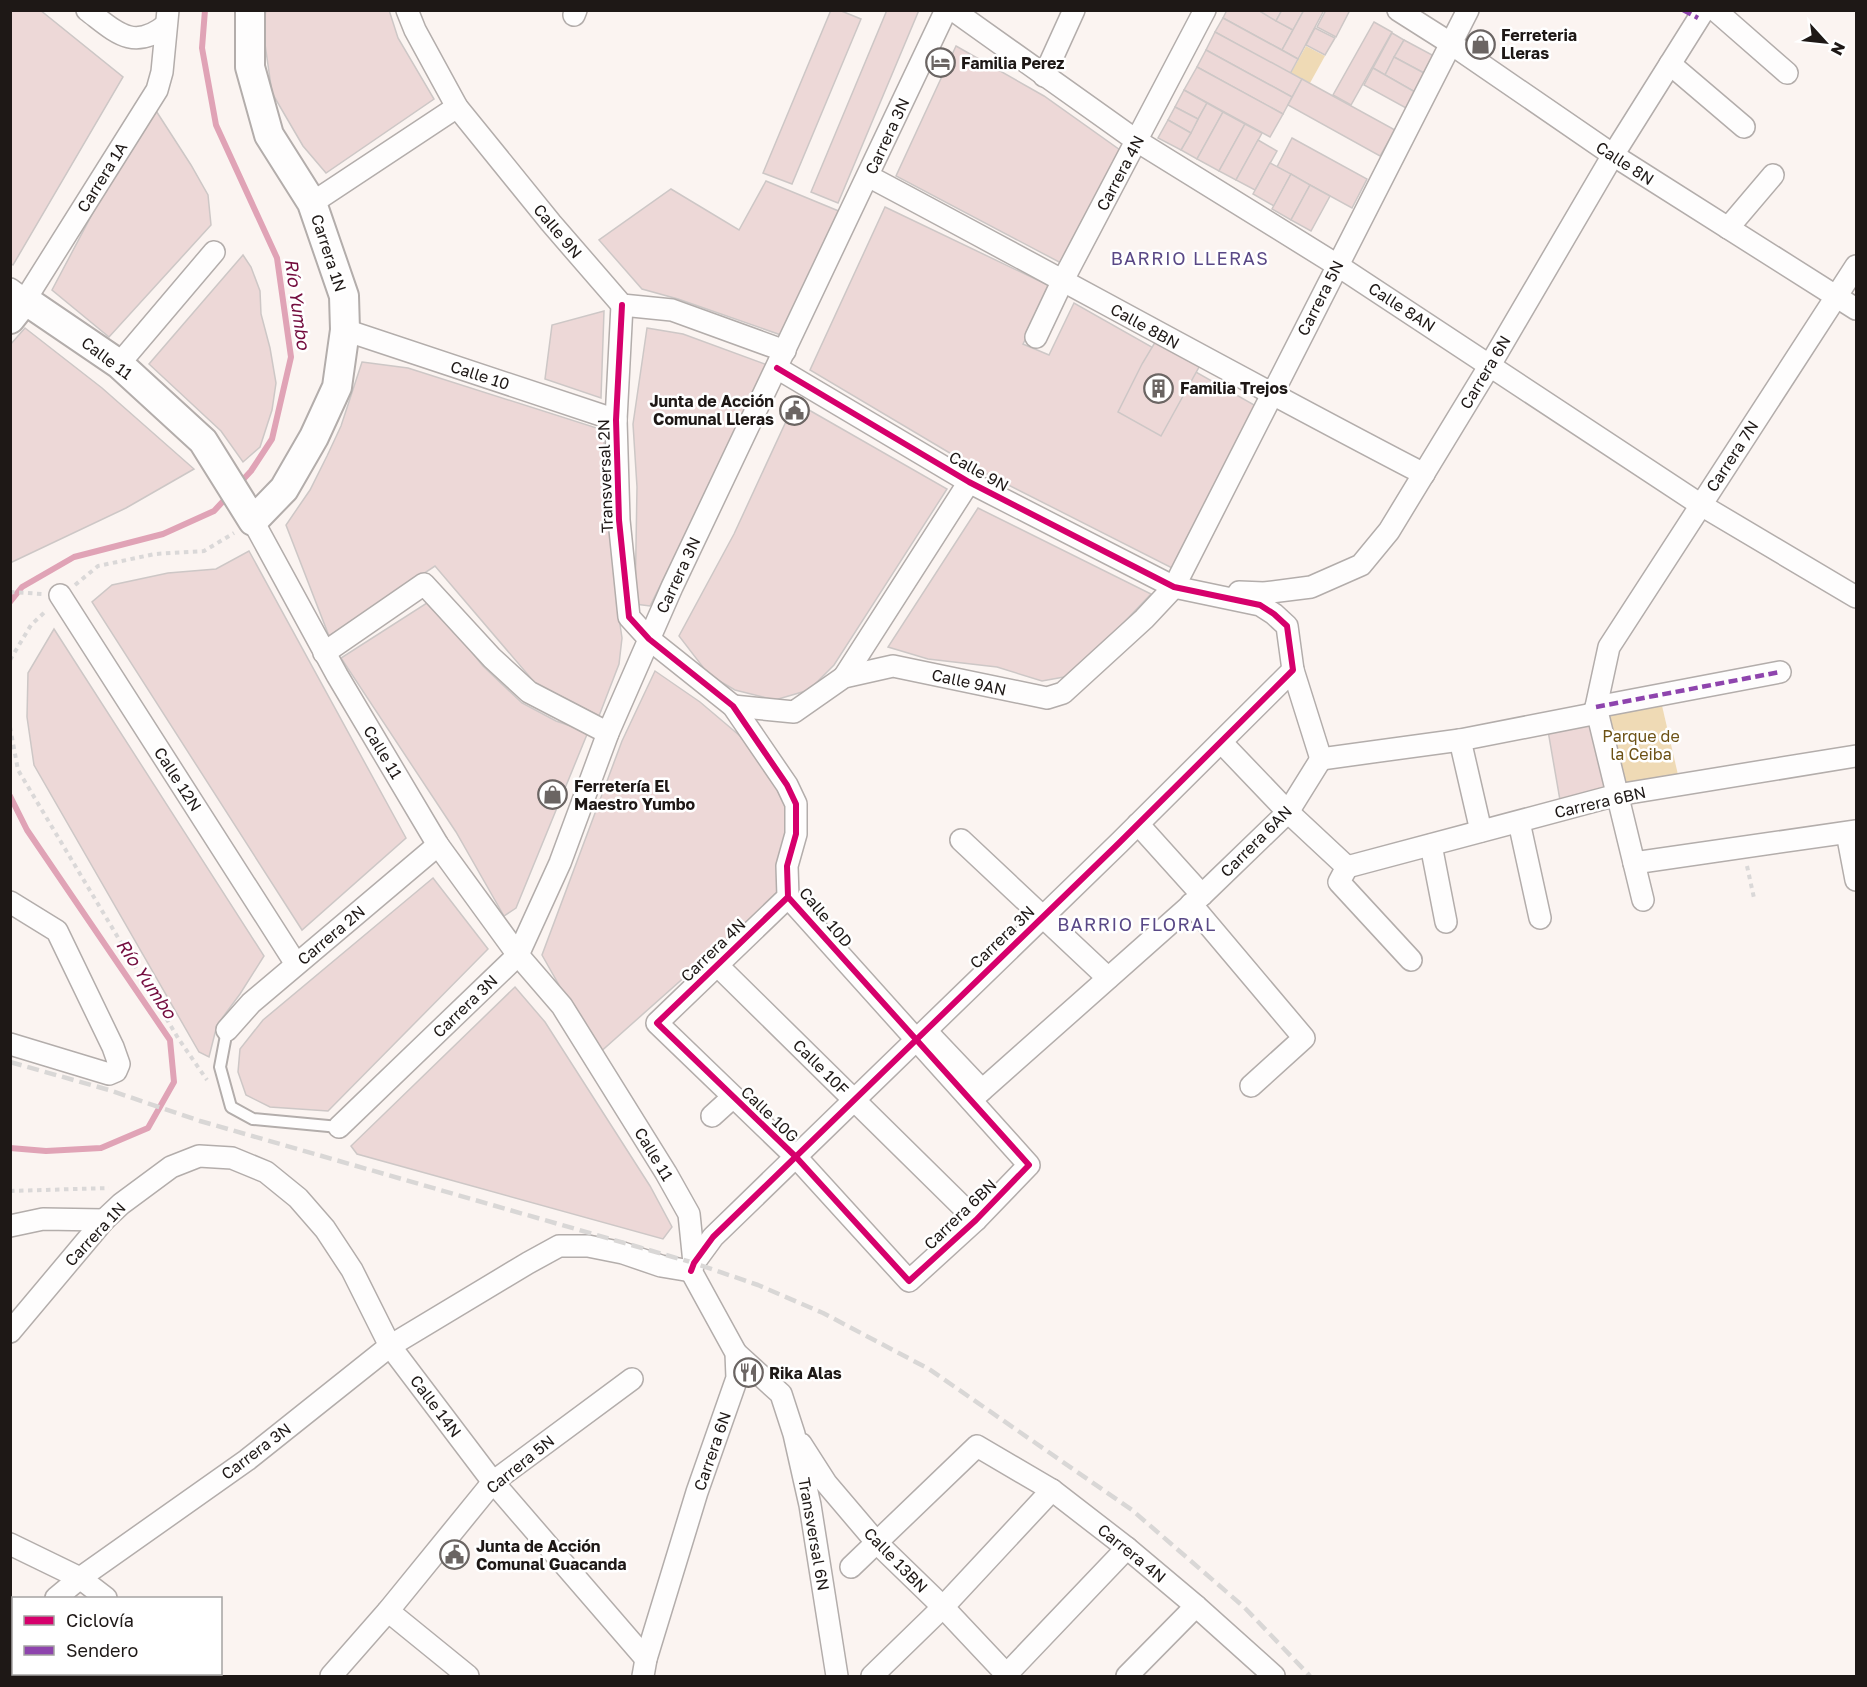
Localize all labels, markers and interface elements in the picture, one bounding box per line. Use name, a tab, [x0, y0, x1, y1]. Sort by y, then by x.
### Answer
north arrow	[1795, 12, 1855, 72]
place label: Ferreteria Lleras	[1501, 25, 1577, 63]
shop icon: Ferreteria Lleras	[1464, 28, 1496, 60]
text: N	[1827, 39, 1850, 59]
hotel icon: Familia Perez	[924, 47, 956, 79]
place label: Familia Perez	[961, 53, 1064, 73]
street label: Carrera 3N	[861, 95, 913, 177]
street label: Carrera 4N	[1092, 132, 1148, 214]
street label: Calle 8N	[1592, 137, 1658, 189]
street label: Carrera 1A	[73, 138, 132, 216]
street label: Calle 9N	[529, 200, 587, 262]
street label: Carrera 1N	[307, 212, 351, 294]
district label: BARRIO LLERAS	[1111, 247, 1269, 269]
water label: Río Yumbo	[281, 257, 315, 352]
street label: Carrera 5N	[1292, 257, 1348, 339]
street label: Calle 8AN	[1365, 278, 1439, 336]
street label: Calle 8BN	[1107, 299, 1183, 353]
street label: Carrera 6N	[1455, 331, 1515, 413]
street label: Calle 11	[77, 332, 137, 384]
street label: Calle 10	[448, 356, 512, 394]
building icon: Familia Trejos	[1143, 372, 1175, 404]
place label: Familia Trejos	[1180, 378, 1288, 398]
place label: Junta de Acción Comunal Lleras	[649, 391, 774, 429]
public building icon: Junta de Acción Comunal Lleras	[779, 394, 811, 426]
street label: Carrera 7N	[1701, 416, 1763, 496]
street label: Transversal 2N	[593, 419, 617, 533]
street label: Calle 9N	[946, 446, 1012, 496]
street label: Carrera 3N	[652, 534, 704, 616]
street label: Calle 9AN	[930, 664, 1008, 700]
street label: Calle 11	[359, 722, 407, 783]
park label: Parque de la Ceiba	[1602, 726, 1680, 764]
street label: Calle 12N	[150, 743, 206, 815]
place label: Ferretería El Maestro Yumbo	[574, 776, 696, 814]
shop icon: Ferretería El Maestro Yumbo	[537, 779, 569, 811]
street label: Carrera 6BN	[1552, 782, 1648, 822]
street label: Carrera 6AN	[1216, 801, 1296, 881]
street label: Calle 10D	[795, 883, 857, 951]
street label: Carrera 2N	[293, 901, 369, 969]
street label: Carrera 3N	[965, 901, 1039, 973]
district label: BARRIO FLORAL	[1057, 913, 1217, 935]
street label: Carrera 4N	[676, 914, 750, 986]
water label: Río Yumbo	[112, 934, 182, 1024]
street label: Carrera 3N	[428, 970, 502, 1042]
street label: Calle 10F	[789, 1035, 853, 1099]
street label: Calle 10G	[737, 1082, 803, 1146]
street label: Calle 11	[630, 1124, 678, 1185]
street label: Carrera 6BN	[920, 1174, 1000, 1254]
street label: Carrera 1N	[60, 1198, 130, 1270]
restaurant icon: Rika Alas	[732, 1357, 764, 1389]
place label: Rika Alas	[769, 1363, 842, 1383]
street label: Calle 14N	[406, 1371, 466, 1441]
street label: Carrera 6N	[689, 1409, 735, 1493]
street label: Carrera 3N	[217, 1418, 295, 1484]
street label: Carrera 5N	[482, 1430, 558, 1498]
street label: Transversal 6N	[794, 1476, 834, 1592]
street label: Carrera 4N	[1094, 1519, 1170, 1587]
street label: Calle 13BN	[860, 1523, 932, 1597]
place label: Junta de Acción Comunal Guacanda	[476, 1536, 627, 1574]
public building icon: Junta de Acción Comunal Guacanda	[439, 1539, 471, 1571]
legend	[12, 1597, 222, 1675]
text: Ciclovía	[66, 1609, 134, 1631]
text: Sendero	[66, 1639, 138, 1661]

